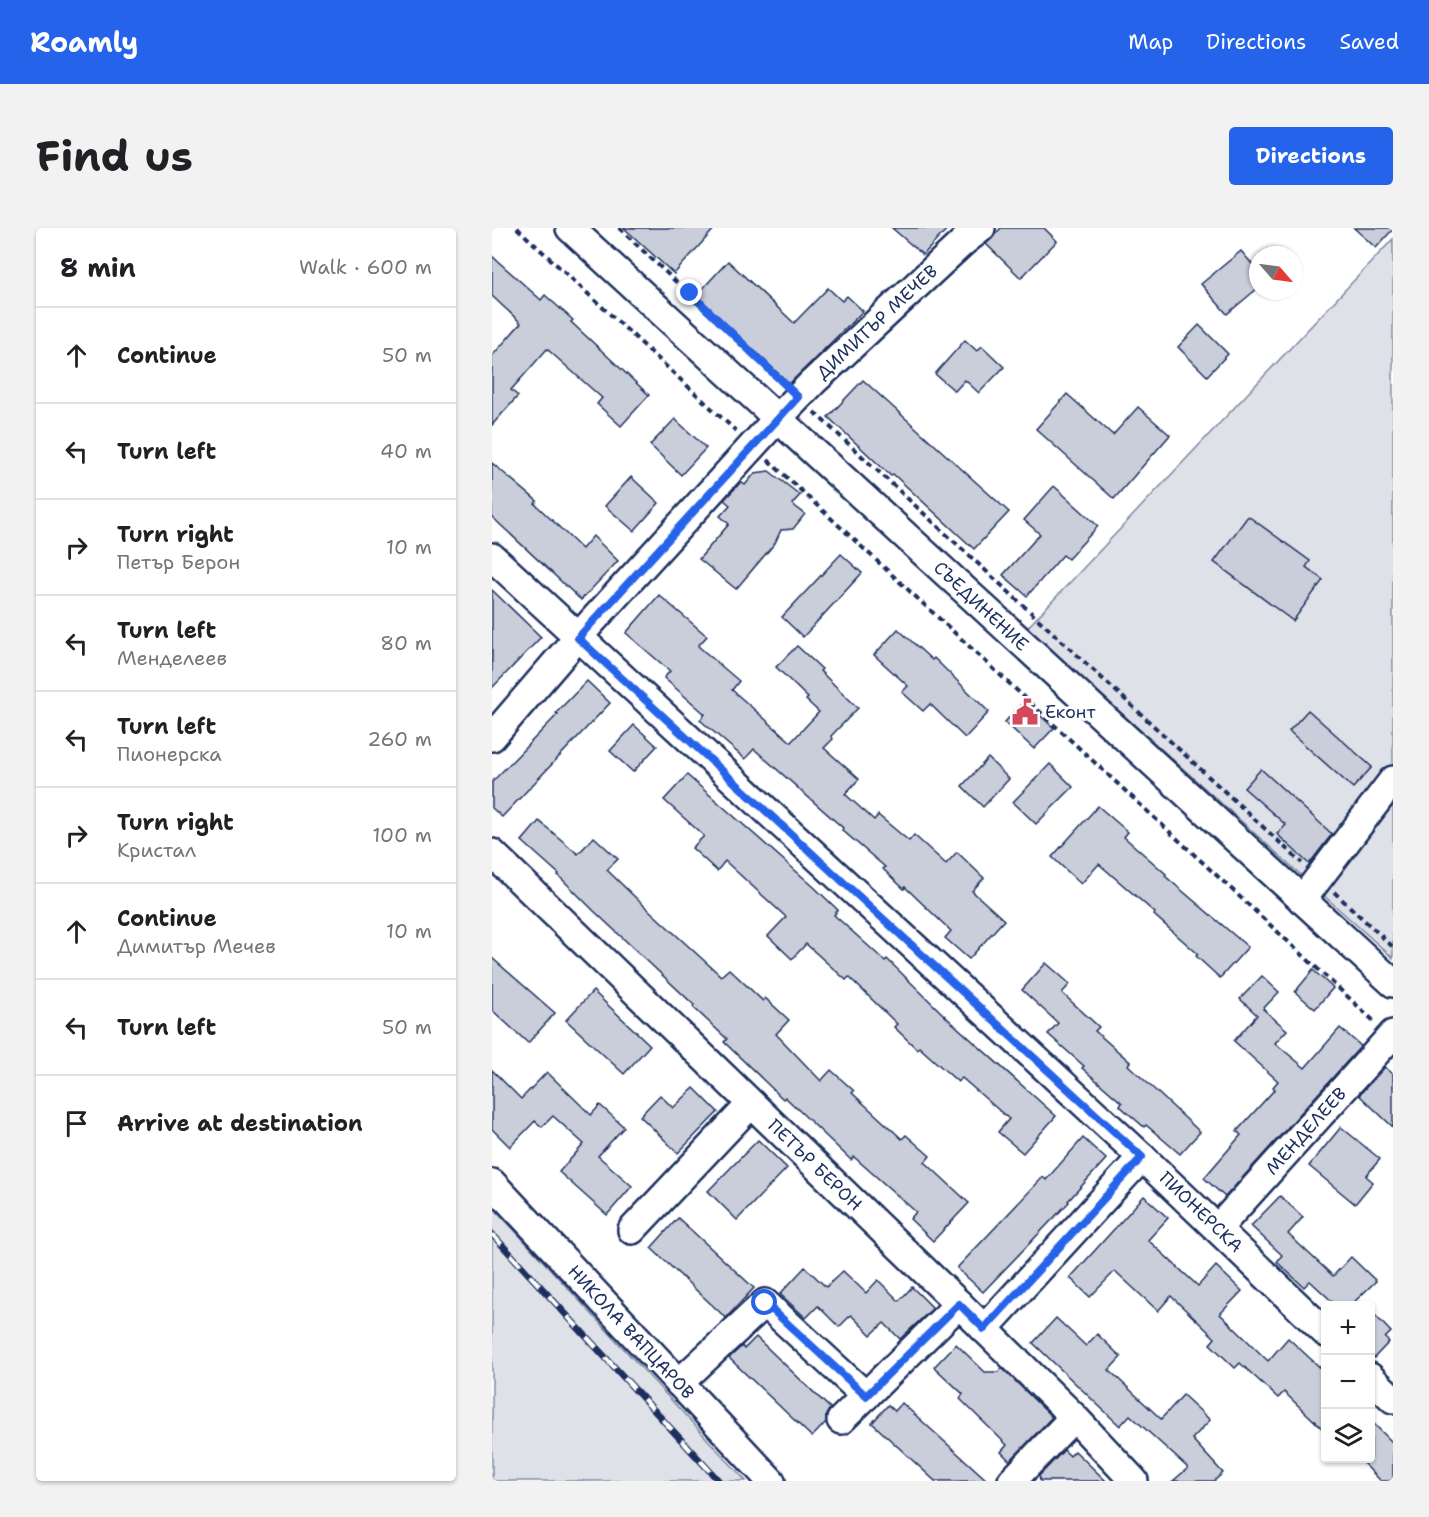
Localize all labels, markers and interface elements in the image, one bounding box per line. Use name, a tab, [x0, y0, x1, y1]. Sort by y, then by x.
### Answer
text: Roamly	[30, 23, 138, 61]
text: Map	[1128, 28, 1173, 56]
text: Directions	[1206, 28, 1306, 56]
text: Saved	[1339, 28, 1399, 56]
button: Directions	[1229, 127, 1393, 185]
text: Find us	[36, 128, 193, 184]
north arrow	[1249, 246, 1303, 300]
text: 8 min	[60, 250, 136, 285]
text: Walk · 600 m	[299, 254, 432, 280]
street label: ДИМИТЪР МЕЧЕВ	[811, 259, 943, 385]
route end	[676, 279, 702, 305]
icon: ahead	[60, 339, 93, 372]
text: Continue	[117, 341, 217, 370]
text: 50 m	[382, 342, 432, 368]
icon: left	[60, 435, 93, 468]
text: Turn left	[117, 437, 216, 466]
text: 40 m	[380, 438, 432, 464]
text: Turn right	[117, 520, 234, 549]
icon: right	[60, 531, 93, 564]
text: 10 m	[386, 534, 432, 560]
text: Петър Берон	[117, 549, 240, 575]
street label: СЪЕДИНЕНИЕ	[928, 556, 1034, 656]
text: Turn left	[117, 616, 216, 645]
icon: left	[60, 627, 93, 660]
text: 80 m	[380, 630, 432, 656]
text: Менделеев	[117, 645, 227, 671]
public building icon: Еконт	[1010, 697, 1040, 727]
place label: Еконт	[1045, 700, 1096, 724]
text: Turn left	[117, 712, 216, 741]
icon: left	[60, 723, 93, 756]
text: 260 m	[367, 726, 432, 752]
text: Пионерска	[117, 741, 222, 767]
text: Turn right	[117, 808, 234, 837]
icon: right	[60, 819, 93, 852]
text: 100 m	[372, 822, 432, 848]
text: Кристал	[117, 837, 196, 863]
text: Continue	[117, 904, 217, 933]
icon: ahead	[60, 915, 93, 948]
text: 10 m	[386, 918, 432, 944]
text: Димитър Мечев	[117, 933, 276, 959]
icon: left	[60, 1011, 93, 1044]
text: Turn left	[117, 1013, 216, 1042]
text: 50 m	[382, 1014, 432, 1040]
street label: МЕНДЕЛЕЕВ	[1260, 1082, 1352, 1180]
icon: arrive	[60, 1107, 93, 1140]
text: Arrive at destination	[117, 1109, 363, 1138]
street label: ПЕТЪР БЕРОН	[763, 1114, 867, 1216]
street label: ПИОНЕРСКА	[1154, 1166, 1248, 1258]
street label: НИКОЛА ВАПЦАРОВ	[562, 1260, 700, 1404]
route start	[751, 1289, 777, 1315]
map controls	[1321, 1301, 1375, 1463]
button: +	[1321, 1301, 1375, 1355]
button: −	[1321, 1355, 1375, 1409]
button: layers	[1321, 1409, 1375, 1463]

